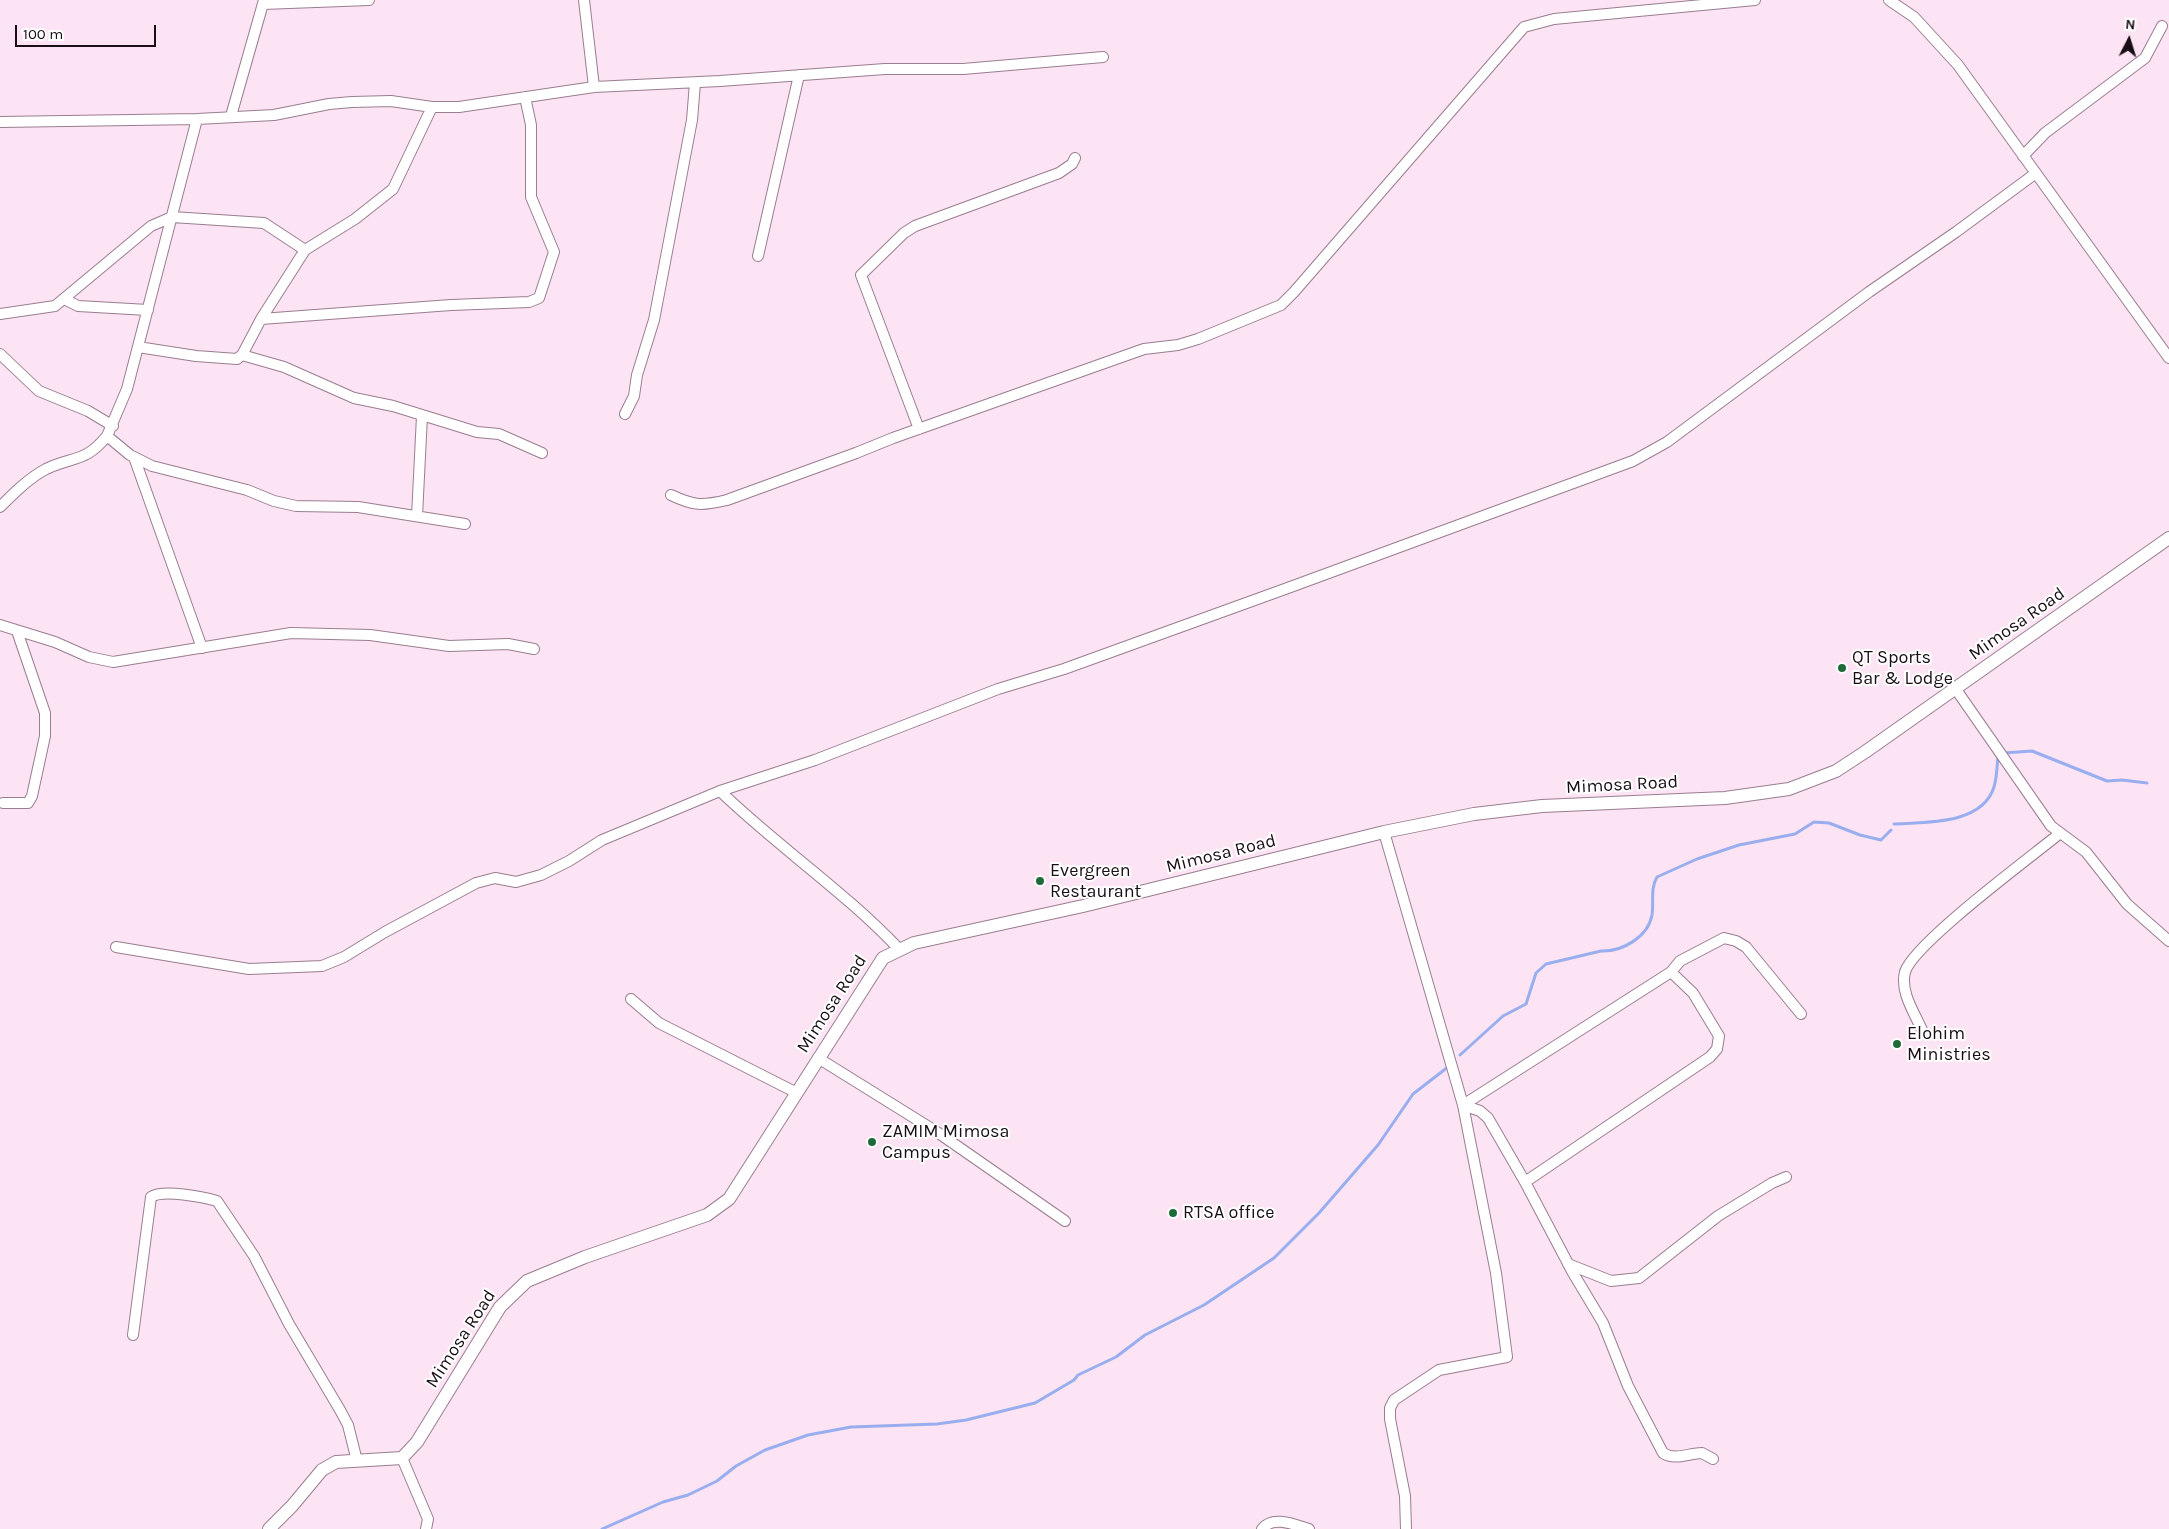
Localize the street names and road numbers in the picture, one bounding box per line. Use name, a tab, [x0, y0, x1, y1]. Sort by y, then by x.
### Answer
street label: Mimosa Road	[1965, 583, 2069, 665]
street label: Mimosa Road	[1565, 771, 1679, 799]
street label: Mimosa Road	[1164, 830, 1278, 878]
street label: Mimosa Road	[792, 951, 872, 1057]
street label: Mimosa Road	[421, 1286, 501, 1392]

